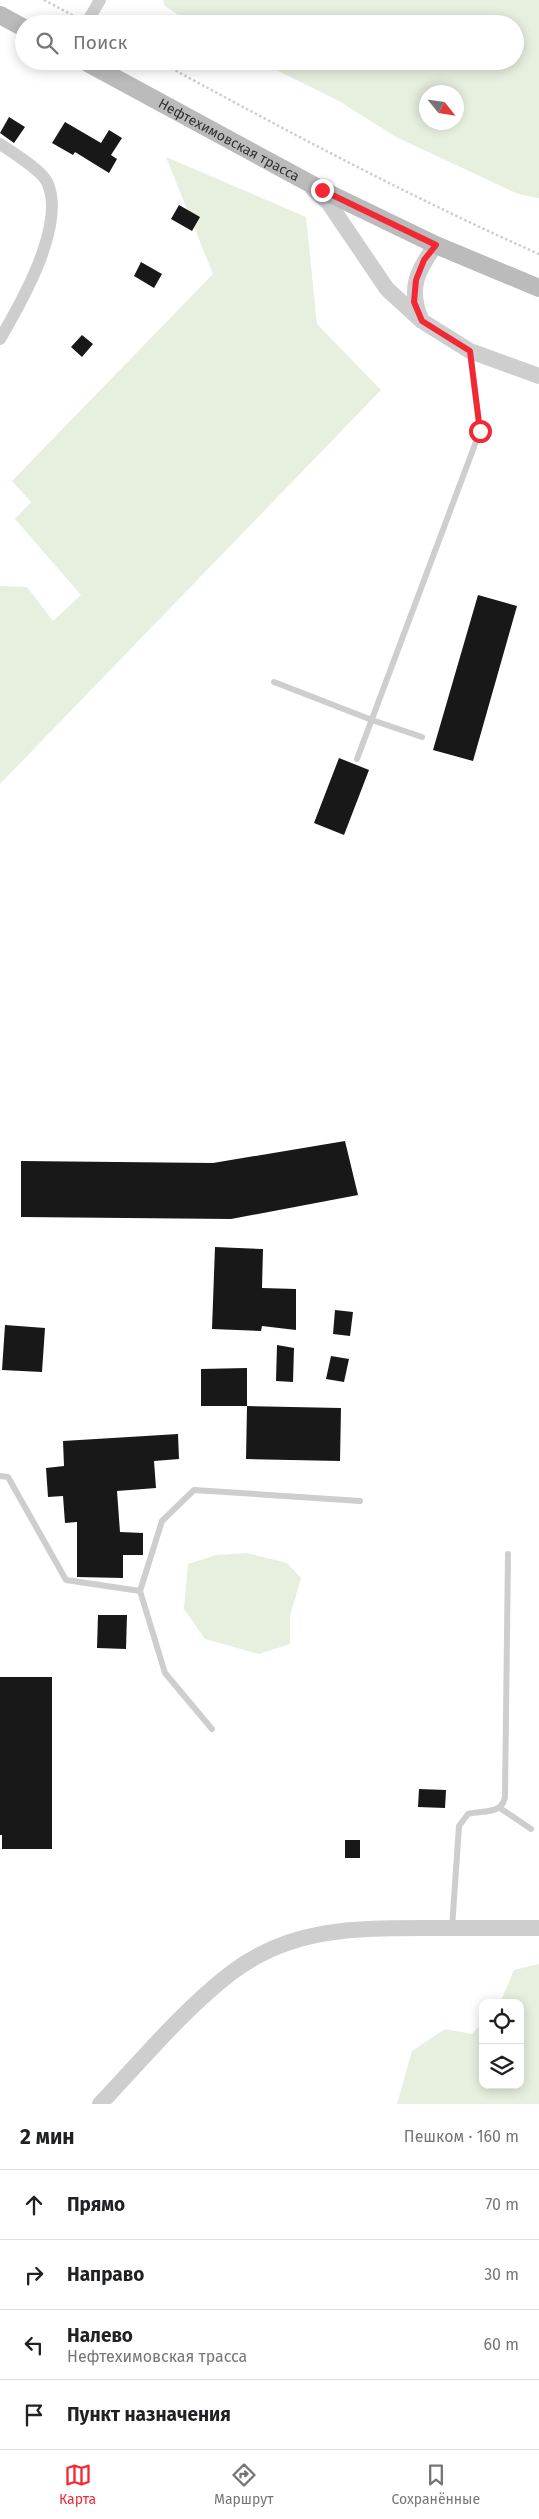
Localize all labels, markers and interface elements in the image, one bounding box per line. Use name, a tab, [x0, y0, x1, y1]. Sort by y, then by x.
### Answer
search box	[15, 15, 524, 70]
icon: search	[33, 29, 61, 57]
text: Поиск	[73, 31, 127, 54]
north arrow	[419, 85, 464, 130]
street label: Нефтехимовская трасса	[155, 95, 302, 185]
route end	[311, 179, 334, 202]
route start	[469, 420, 492, 443]
map controls	[479, 1999, 524, 2089]
button: locate	[479, 1999, 524, 2044]
button: layers	[479, 2044, 524, 2089]
text: 2 мин	[20, 2124, 75, 2150]
text: Пешком · 160 m	[404, 2127, 519, 2146]
icon: ahead	[20, 2191, 48, 2219]
text: Прямо	[67, 2193, 125, 2216]
text: 70 m	[485, 2195, 519, 2214]
icon: right	[20, 2261, 48, 2289]
text: Направо	[67, 2263, 144, 2286]
text: 30 m	[484, 2265, 519, 2284]
text: Налево	[67, 2324, 133, 2347]
icon: left	[20, 2331, 48, 2359]
text: 60 m	[484, 2335, 519, 2354]
text: Нефтехимовская трасса	[67, 2347, 247, 2366]
icon: arrive	[20, 2401, 48, 2429]
text: Пункт назначения	[67, 2403, 231, 2426]
tab: Карта	[59, 2461, 96, 2508]
tab: Маршрут	[214, 2461, 273, 2508]
tab: Сохранённые	[391, 2461, 480, 2508]

